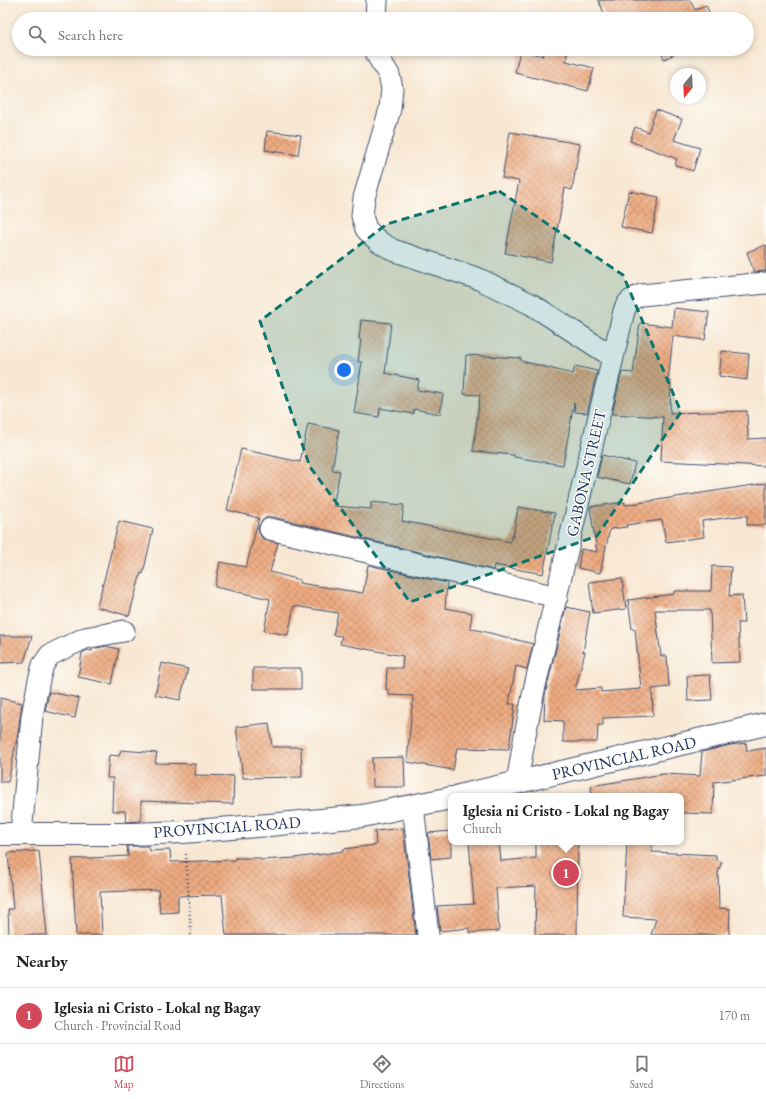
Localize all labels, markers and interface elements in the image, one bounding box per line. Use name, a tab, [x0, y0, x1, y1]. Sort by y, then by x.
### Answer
search box	[12, 12, 754, 56]
icon: search	[26, 23, 48, 45]
text: Search here	[58, 25, 123, 44]
north arrow	[670, 68, 706, 104]
your location	[334, 360, 354, 380]
street label: GABONA STREET	[561, 407, 611, 539]
street label: PROVINCIAL ROAD	[550, 731, 698, 785]
popup	[448, 793, 684, 845]
text: Iglesia ni Cristo - Lokal ng Bagay	[463, 801, 669, 820]
street label: PROVINCIAL ROAD	[153, 811, 301, 843]
text: Church	[463, 820, 502, 837]
pin: 1	[553, 858, 579, 888]
text: Nearby	[16, 950, 68, 972]
text: Iglesia ni Cristo - Lokal ng Bagay	[54, 998, 261, 1017]
text: 1	[26, 1007, 32, 1024]
text: 170 m	[719, 1007, 750, 1024]
text: Church · Provincial Road	[54, 1017, 181, 1034]
tab: Map	[113, 1053, 135, 1091]
tab: Directions	[360, 1053, 404, 1091]
tab: Saved	[630, 1053, 653, 1091]

